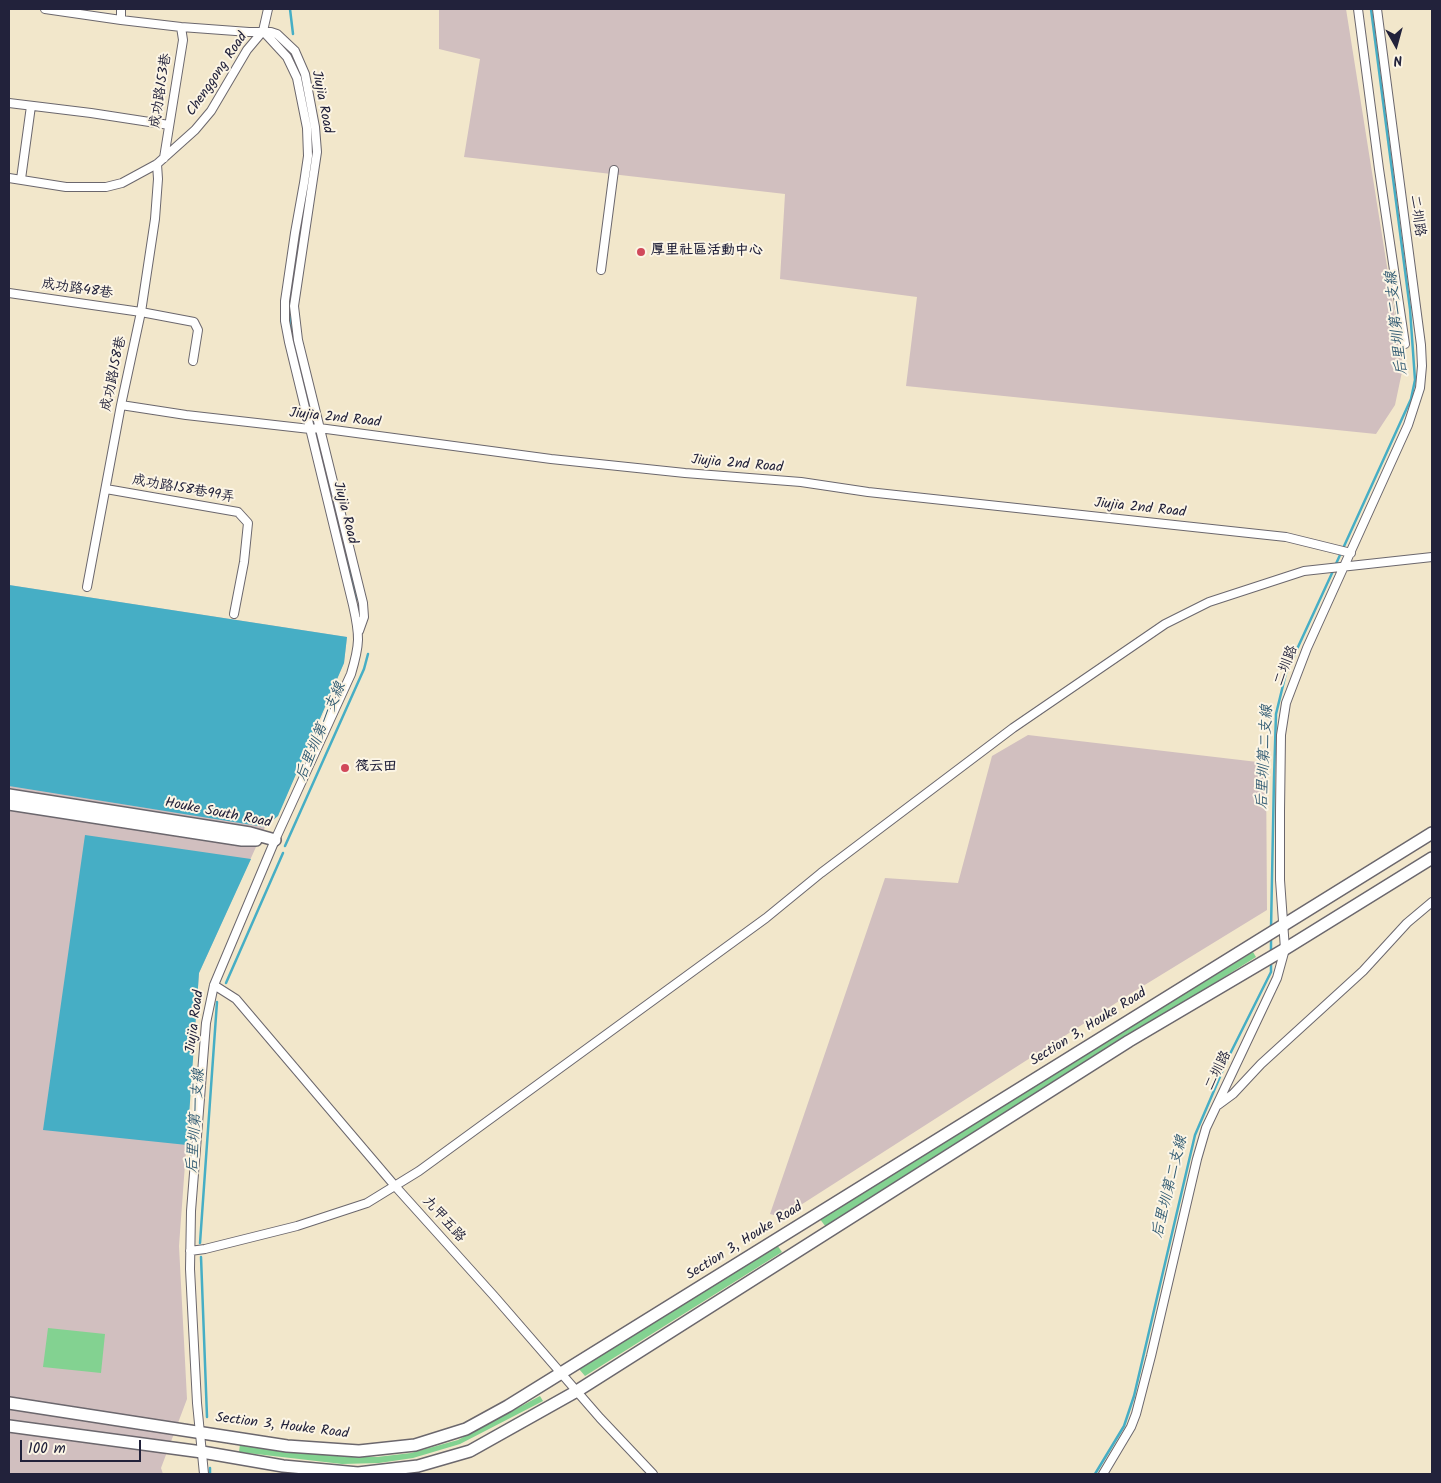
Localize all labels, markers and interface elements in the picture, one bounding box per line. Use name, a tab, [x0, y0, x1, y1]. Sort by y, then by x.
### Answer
north arrow	[1371, 20, 1421, 70]
street label: Chenggong Road	[184, 30, 252, 120]
text: N	[1392, 48, 1404, 71]
street label: 成功路153巷	[148, 52, 176, 130]
street label: Jiujia Road	[307, 69, 335, 135]
street label: 二圳路	[1405, 194, 1427, 238]
place label: 厚里社區活動中心	[651, 244, 763, 260]
marker: 厚里社區活動中心	[635, 246, 647, 258]
water label: 后里圳第二支線	[1384, 270, 1412, 376]
street label: 成功路48巷	[40, 277, 114, 303]
street label: 成功路158巷	[99, 335, 131, 413]
street label: Jiujia 2nd Road	[288, 406, 382, 432]
street label: Jiujia 2nd Road	[690, 453, 784, 477]
street label: 成功路158巷99弄	[130, 473, 236, 507]
street label: Jiujia Road	[328, 480, 360, 546]
street label: Jiujia 2nd Road	[1093, 496, 1187, 522]
street label: 二圳路	[1272, 643, 1302, 689]
water label: 后里圳第一支線	[293, 680, 351, 784]
water label: 后里圳第二支線	[1254, 704, 1278, 810]
place label: 筏云田	[355, 760, 397, 776]
marker: 筏云田	[339, 762, 351, 774]
street label: Houke South Road	[163, 795, 273, 833]
street label: Section 3, Houke Road	[1028, 985, 1150, 1071]
street label: Jiujia Road	[183, 989, 209, 1055]
street label: 二圳路	[1202, 1048, 1236, 1094]
water label: 后里圳第一支線	[184, 1068, 210, 1174]
water label: 后里圳第二支線	[1150, 1134, 1192, 1240]
street label: 九甲五路	[418, 1194, 468, 1246]
street label: Section 3, Houke Road	[684, 1199, 806, 1285]
street label: Section 3, Houke Road	[215, 1411, 349, 1443]
scale bar	[22, 1430, 144, 1462]
text: 100 m	[28, 1437, 66, 1461]

